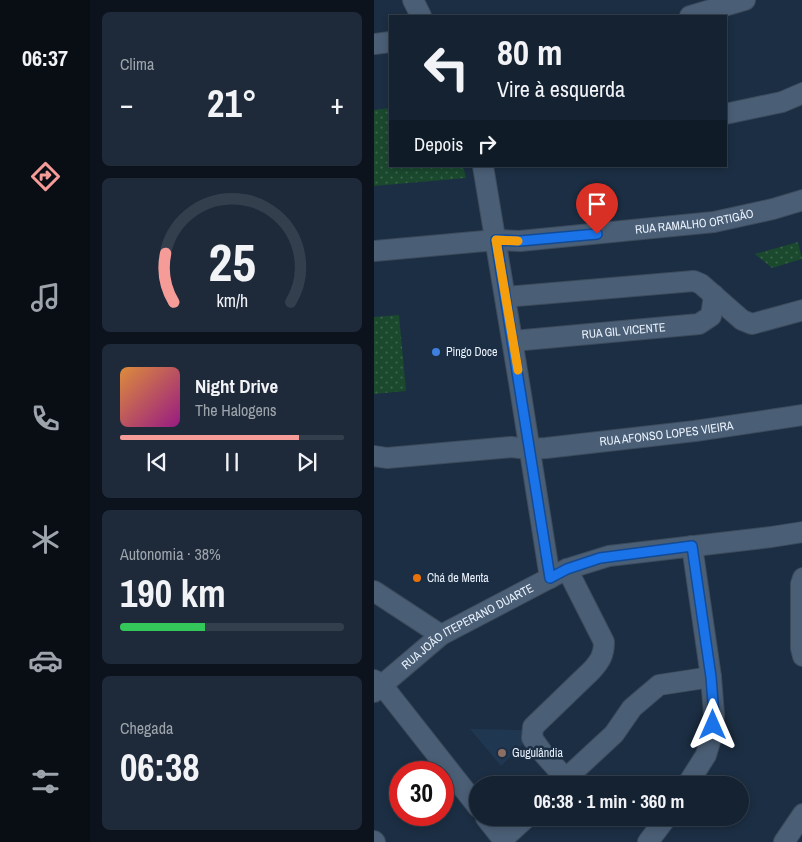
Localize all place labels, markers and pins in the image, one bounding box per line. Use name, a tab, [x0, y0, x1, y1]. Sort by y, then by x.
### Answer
pin	[576, 183, 618, 234]
place label: Pingo Doce	[446, 344, 497, 360]
marker: Pingo Doce	[430, 346, 442, 358]
place label: Chá de Menta	[427, 570, 489, 586]
marker: Chá de Menta	[411, 572, 423, 584]
place label: Gugulândia	[512, 745, 563, 761]
marker: Gugulândia	[496, 747, 508, 759]

